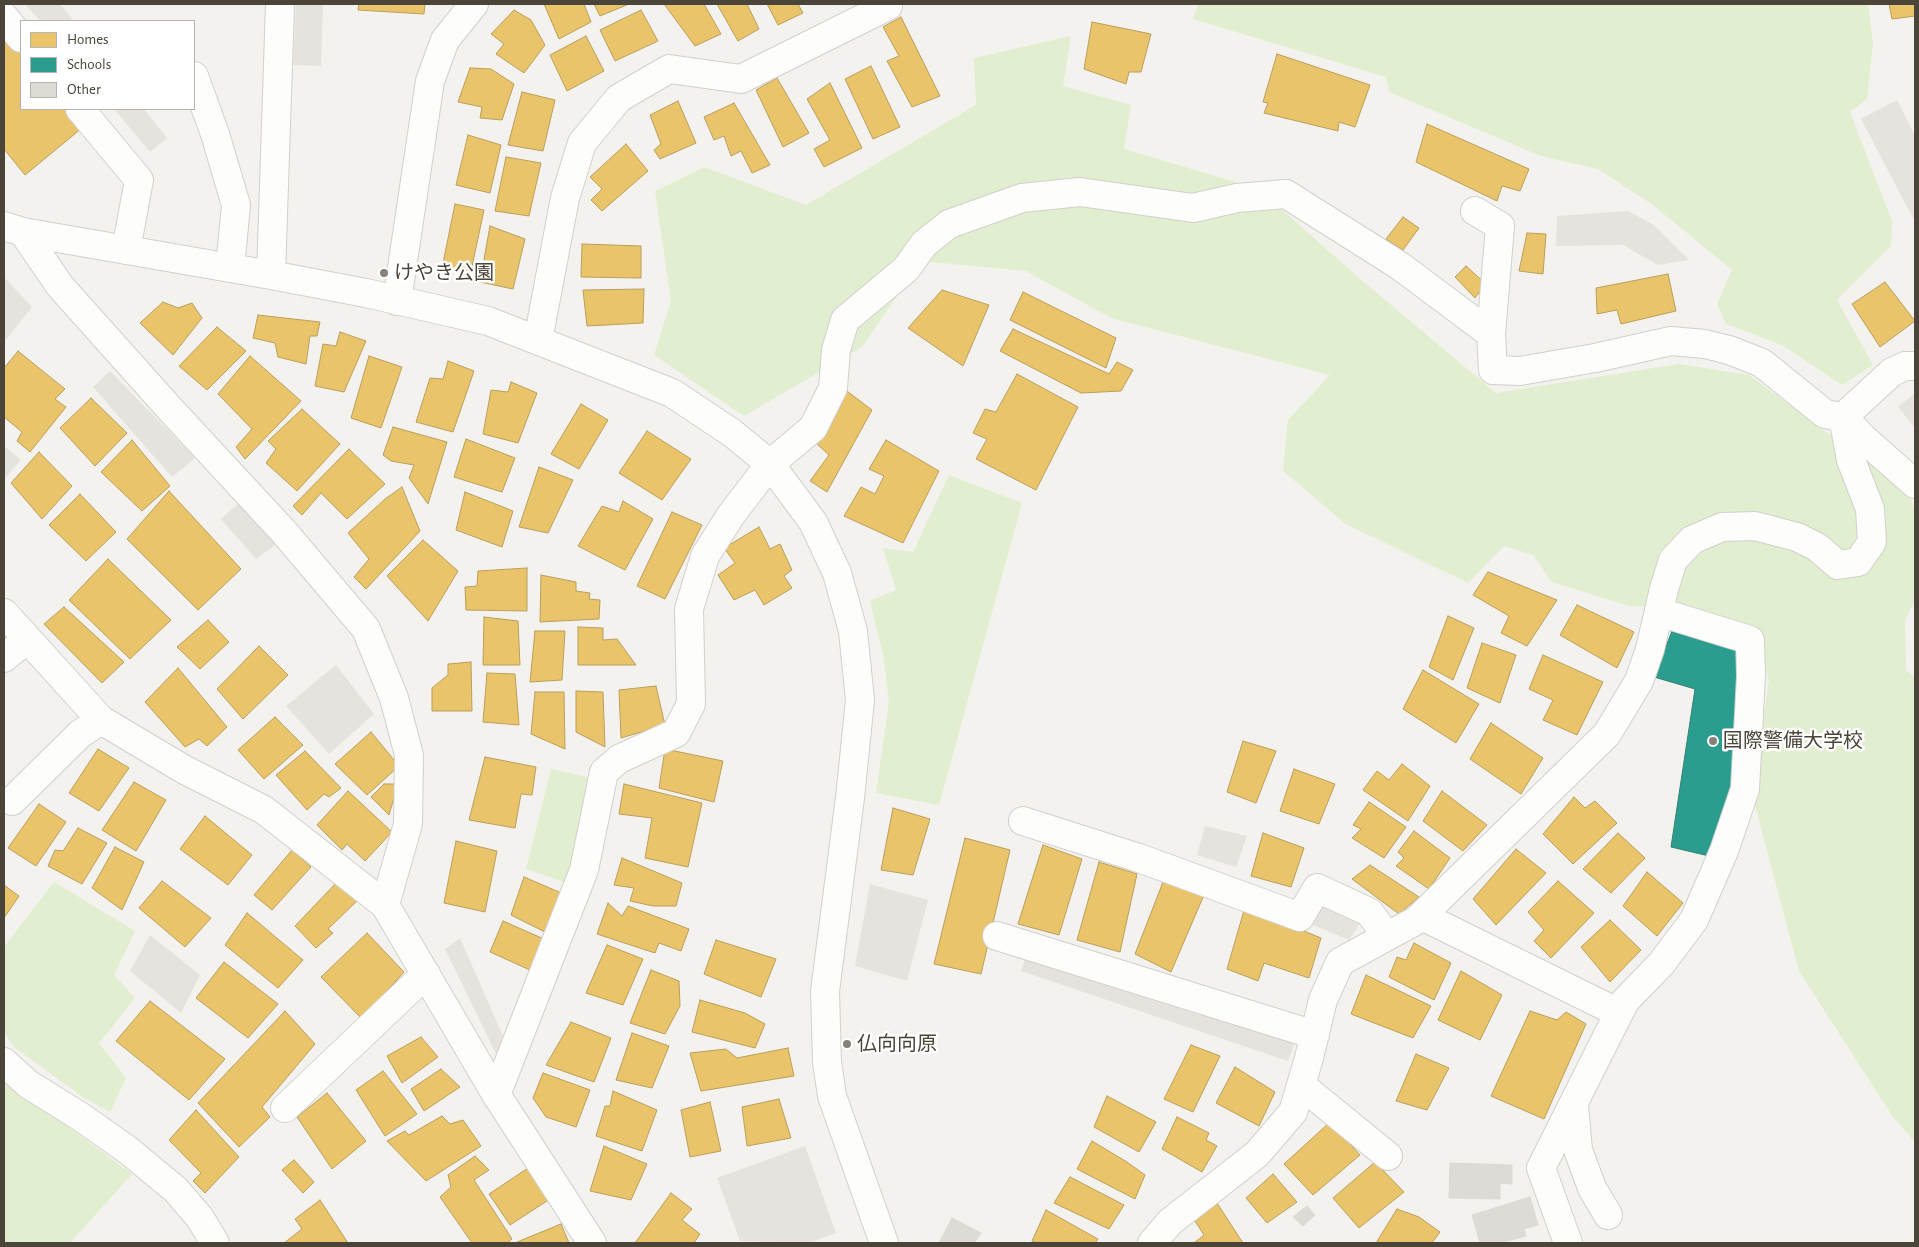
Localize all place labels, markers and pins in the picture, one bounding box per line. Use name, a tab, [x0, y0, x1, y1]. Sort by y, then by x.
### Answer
place label: けやき公園	[394, 261, 494, 285]
marker: けやき公園	[378, 267, 390, 279]
place label: 国際警備大学校	[1723, 729, 1863, 753]
marker: 国際警備大学校	[1707, 735, 1719, 747]
place label: 仏向向原	[857, 1032, 937, 1056]
marker: 仏向向原	[841, 1038, 853, 1050]

